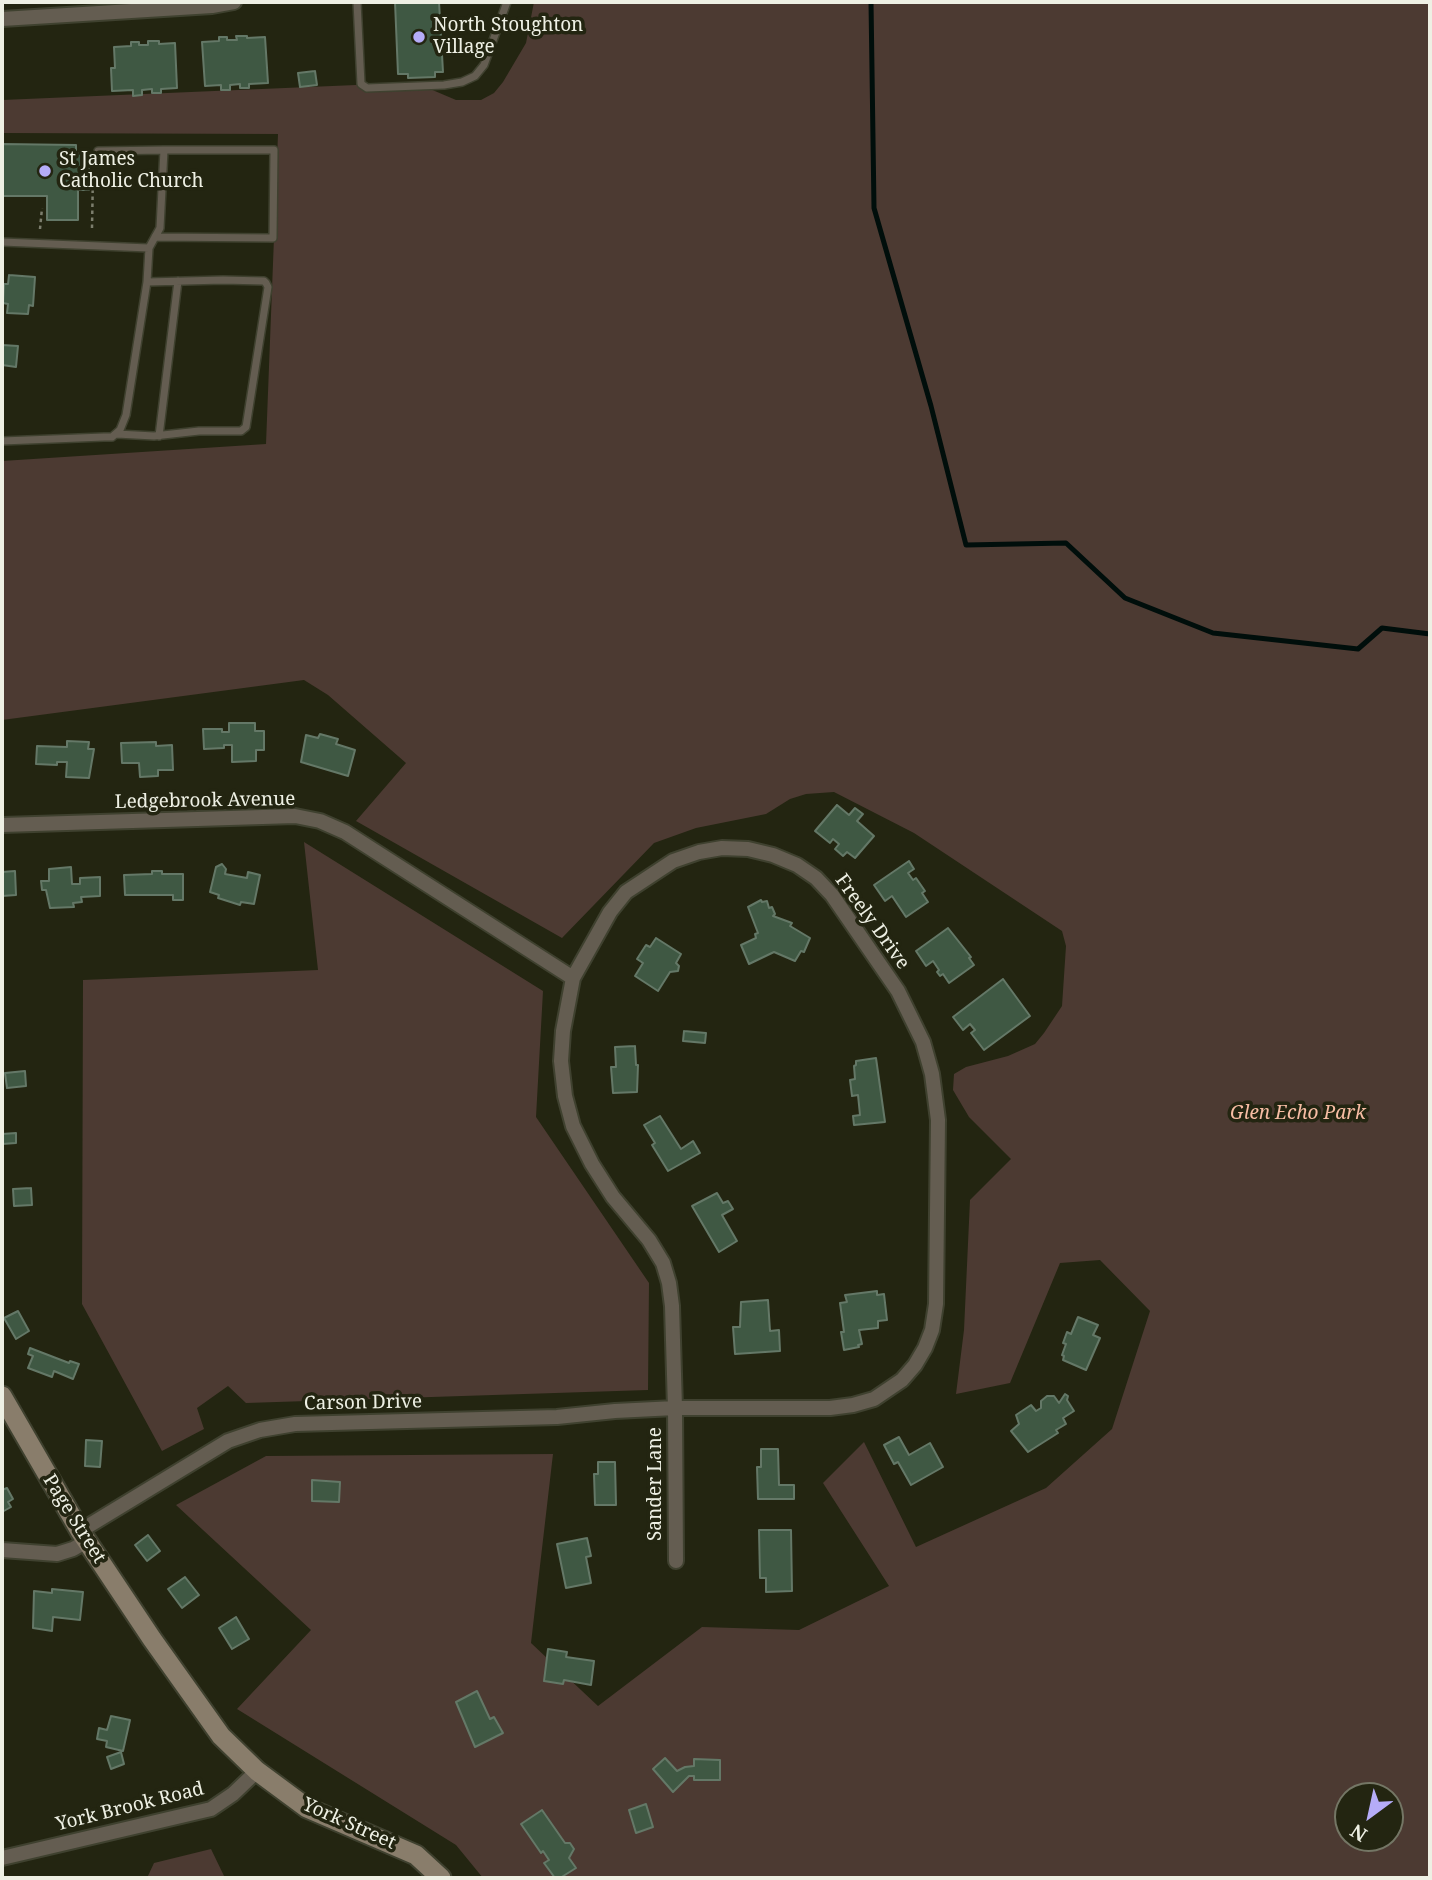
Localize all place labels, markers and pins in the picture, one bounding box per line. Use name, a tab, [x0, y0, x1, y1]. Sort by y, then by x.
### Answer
place label: North Stoughton Village	[433, 15, 583, 59]
marker: North Stoughton Village	[411, 29, 427, 45]
place label: St James Catholic Church	[59, 149, 203, 193]
marker: St James Catholic Church	[37, 163, 53, 179]

